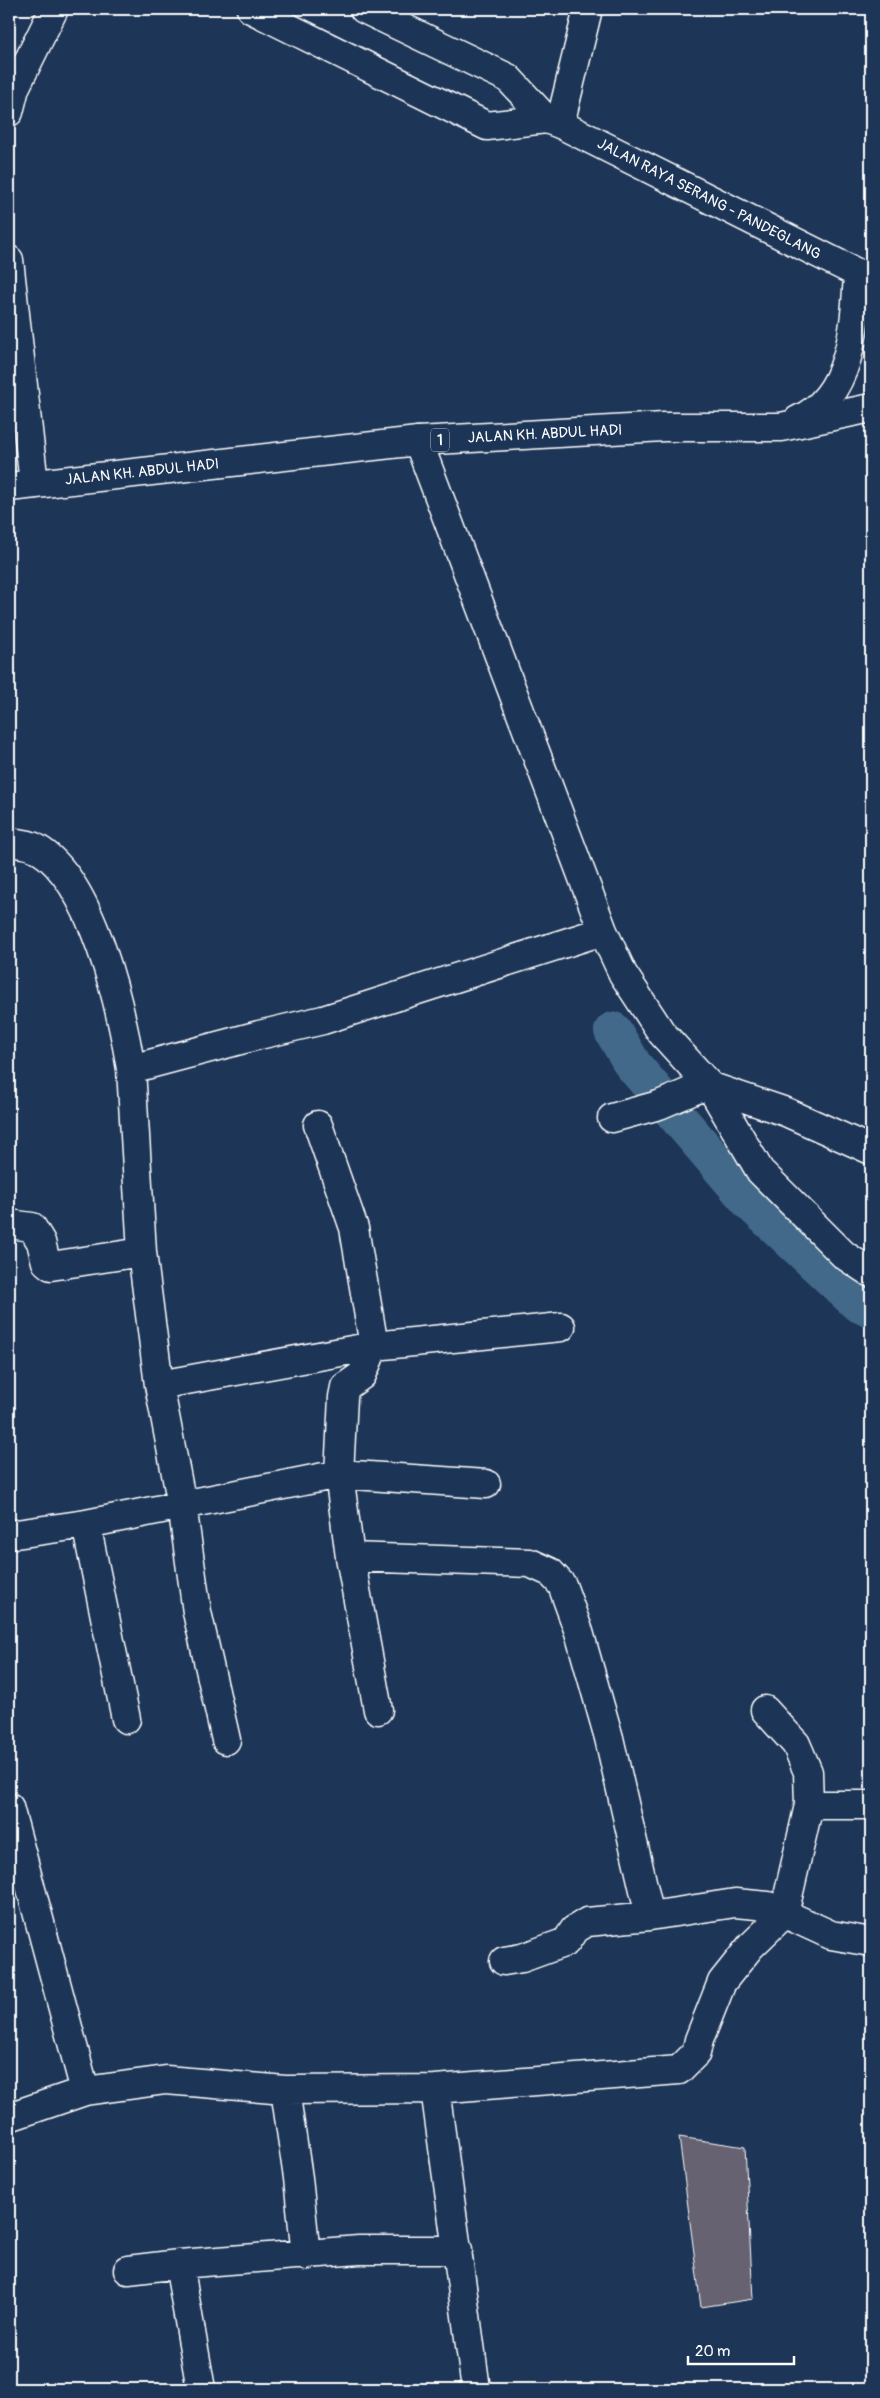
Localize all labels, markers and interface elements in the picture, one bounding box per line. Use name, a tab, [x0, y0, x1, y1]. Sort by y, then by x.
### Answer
street label: JALAN RAYA SERANG - PANDEGLANG	[594, 134, 824, 264]
street label: JALAN KH. ABDUL HADI	[467, 420, 623, 448]
road number: 1	[431, 428, 449, 452]
street label: JALAN KH. ABDUL HADI	[64, 454, 220, 490]
scale bar	[688, 2333, 794, 2365]
text: 20 m	[695, 2342, 730, 2361]

